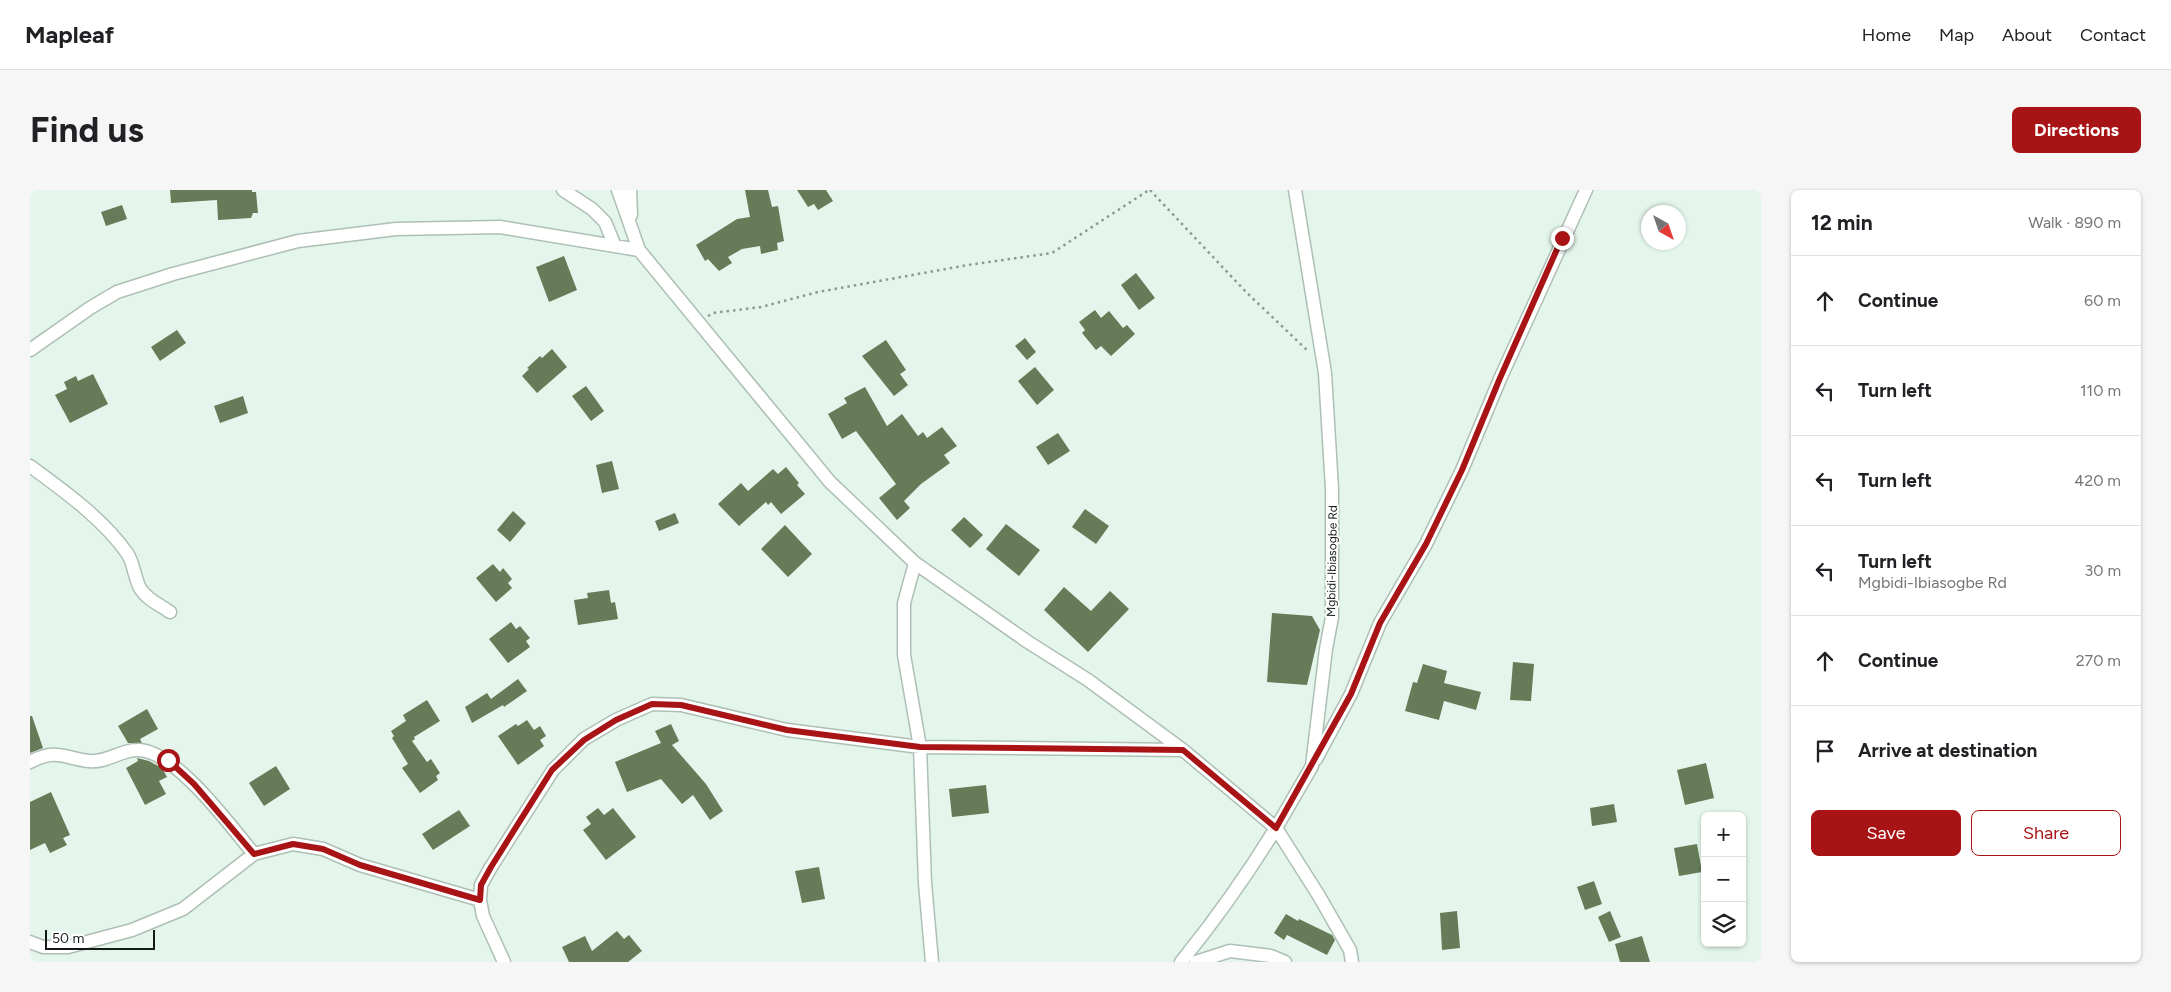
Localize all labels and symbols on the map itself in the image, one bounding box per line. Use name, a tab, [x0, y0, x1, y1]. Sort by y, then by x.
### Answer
north arrow	[1641, 205, 1686, 250]
route end	[1551, 227, 1574, 250]
street label: Mgbidi-Ibiasogbe Rd	[1324, 505, 1340, 617]
route start	[157, 749, 180, 772]
scale bar	[45, 927, 155, 950]

